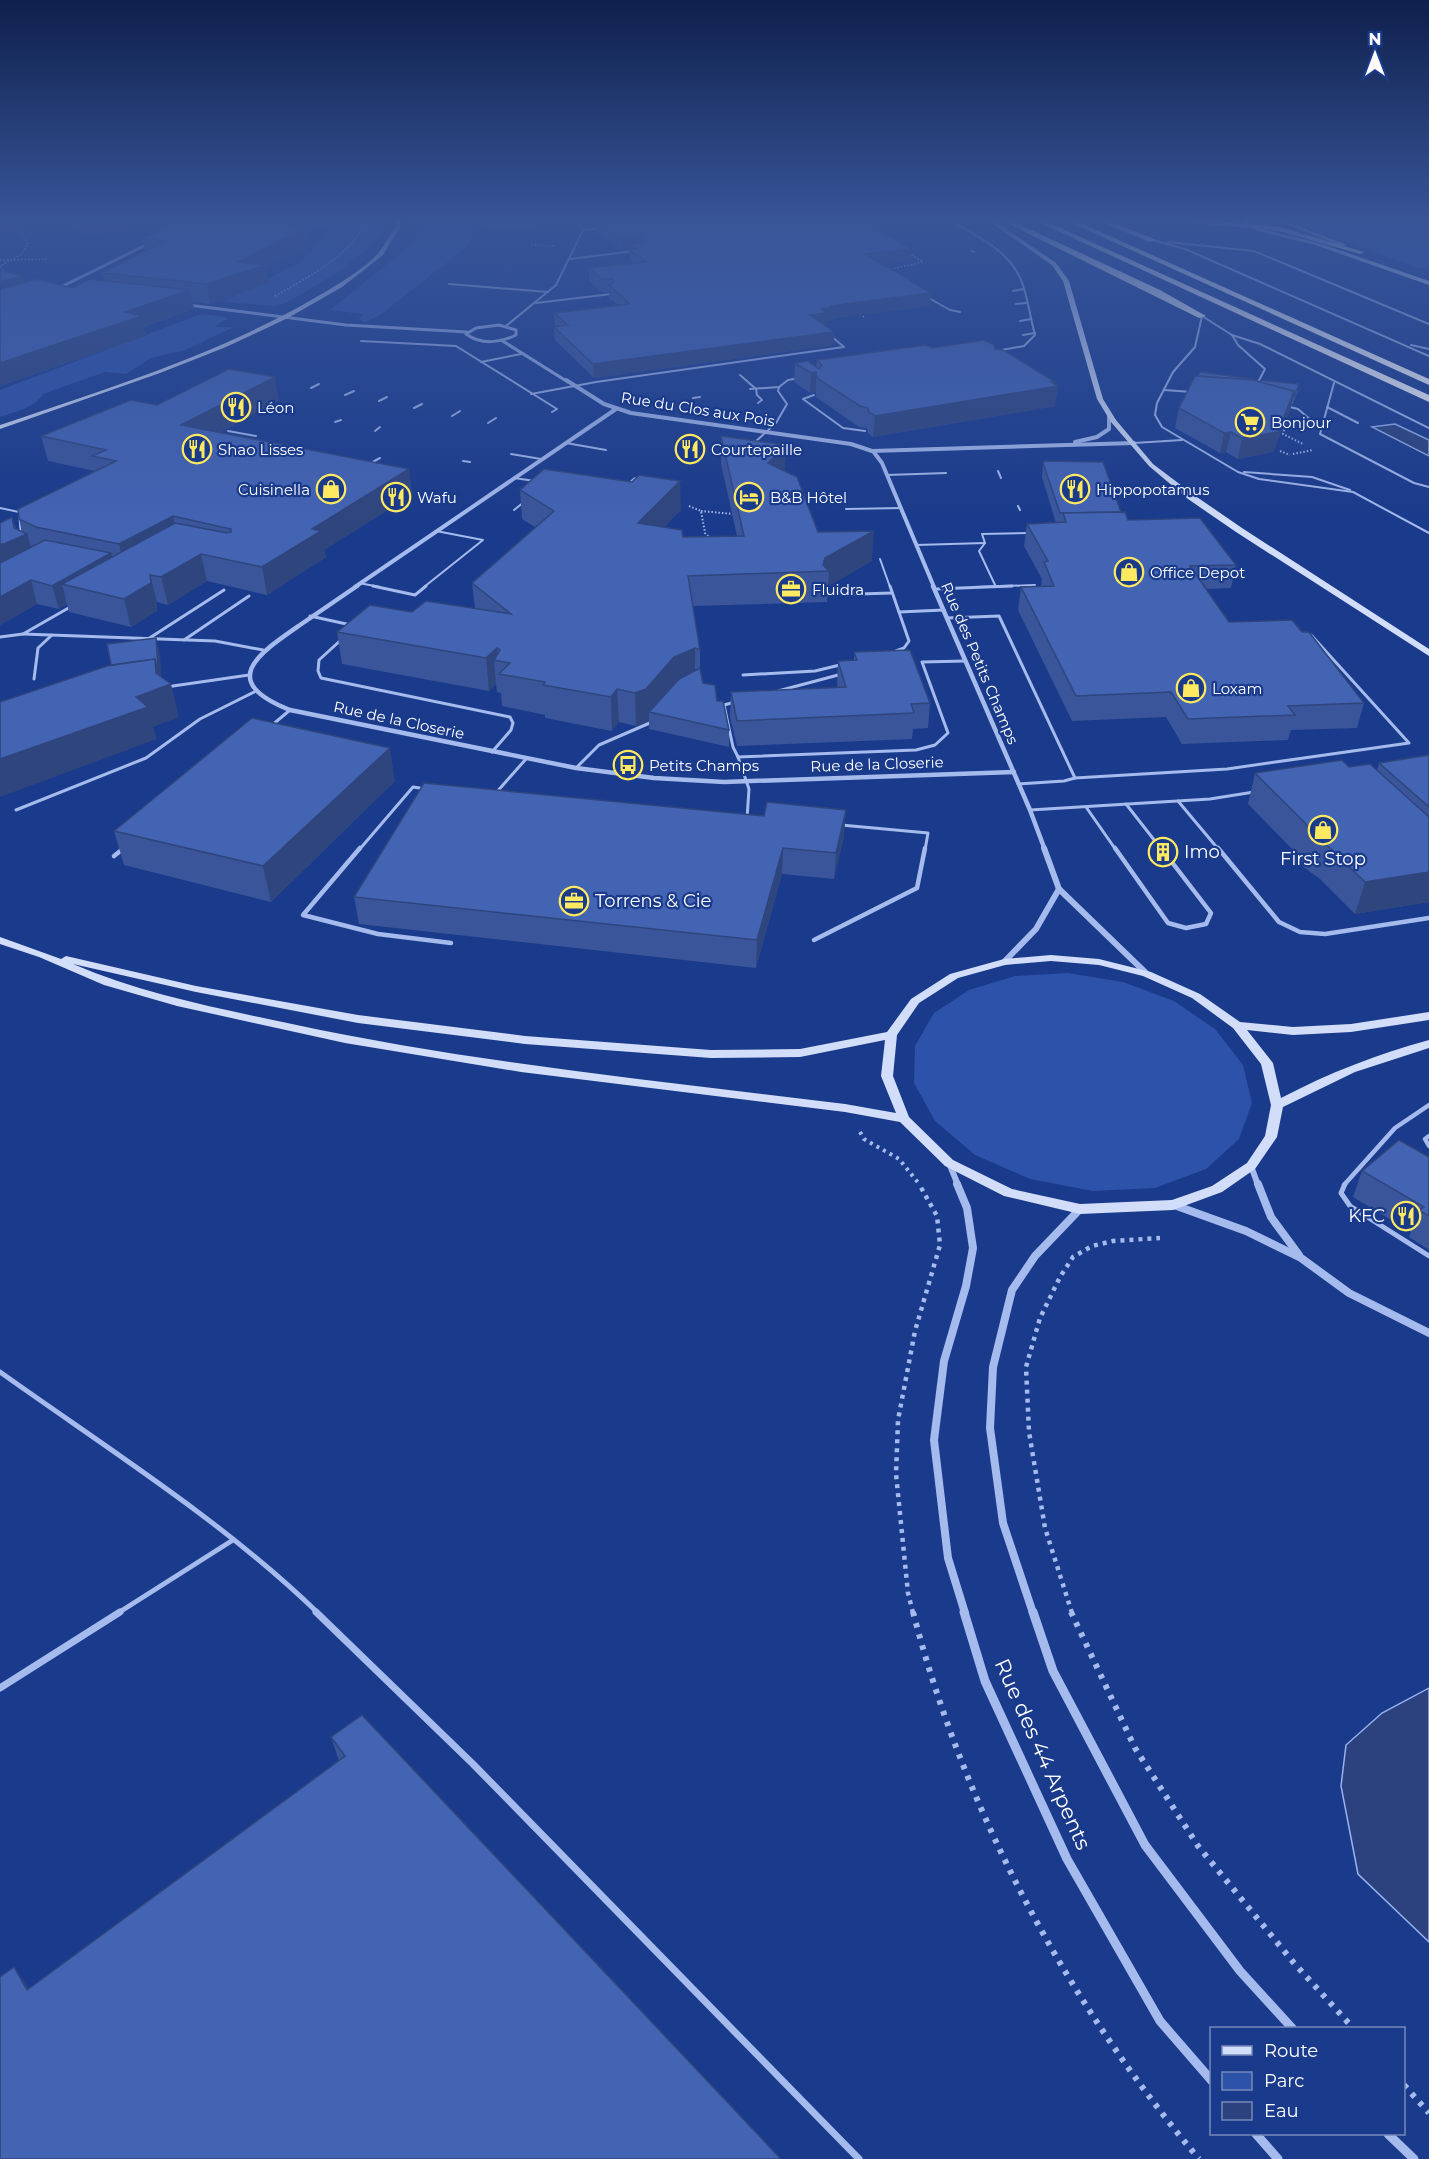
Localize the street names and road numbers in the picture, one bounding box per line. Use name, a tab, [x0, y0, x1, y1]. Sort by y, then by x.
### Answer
street label: Rue du Clos aux Pois	[620, 387, 776, 431]
street label: Rue des Petits Champs	[937, 579, 1023, 747]
street label: Rue de la Closerie	[332, 697, 466, 743]
street label: Rue de la Closerie	[810, 752, 944, 776]
street label: Rue des 44 Arpents	[990, 1655, 1096, 1853]

